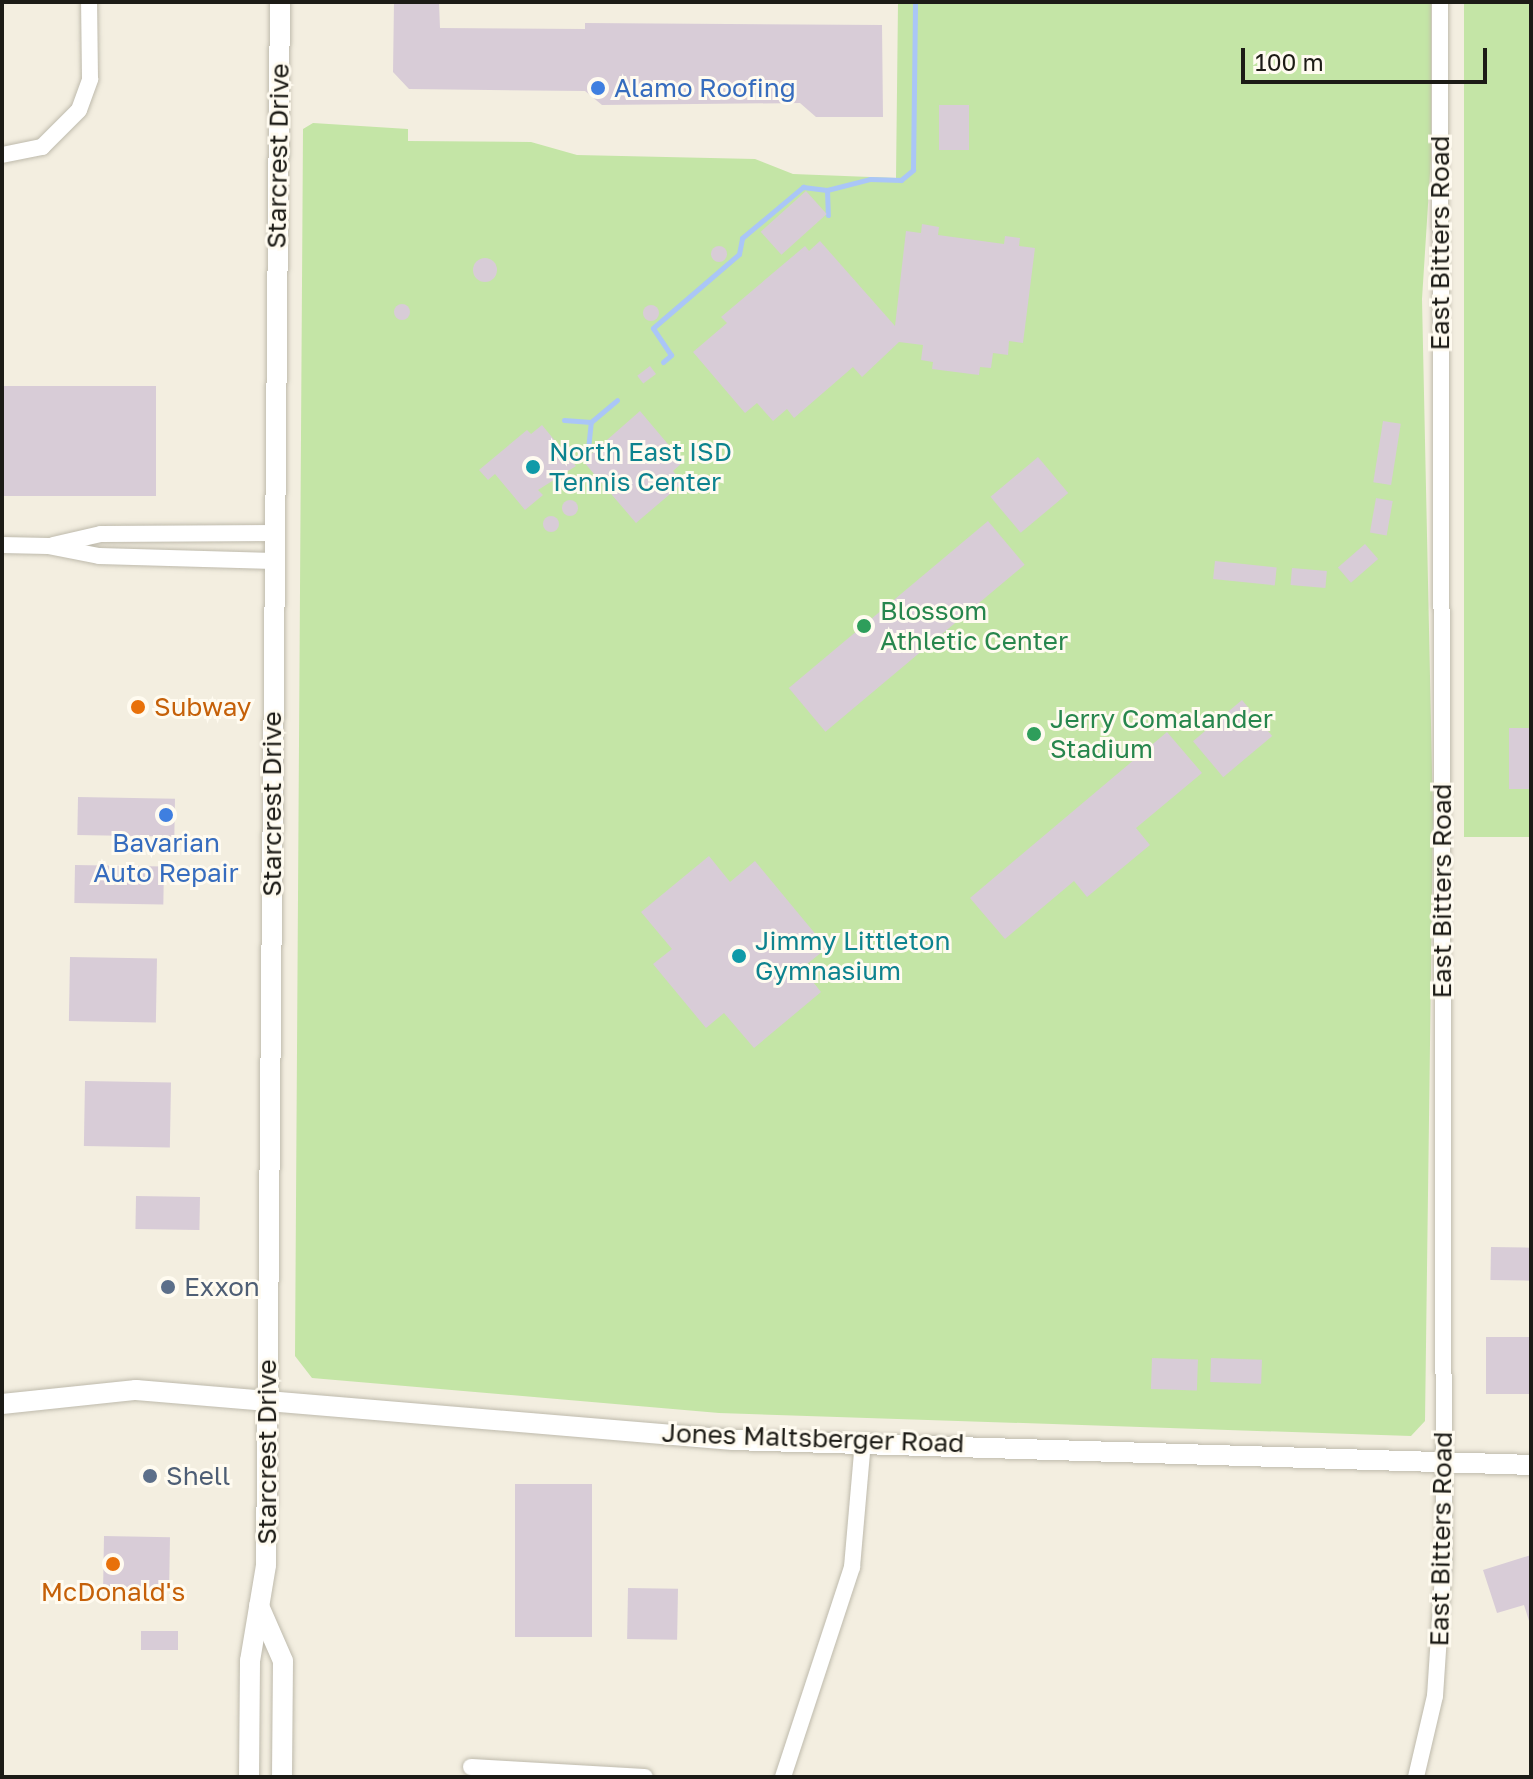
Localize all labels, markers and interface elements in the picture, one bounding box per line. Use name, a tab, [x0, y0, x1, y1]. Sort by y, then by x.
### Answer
scale bar	[1245, 32, 1491, 82]
text: 100 m	[1255, 47, 1324, 76]
street label: Starcrest Drive	[261, 63, 295, 249]
place label: Alamo Roofing	[614, 72, 796, 104]
marker: Alamo Roofing	[589, 79, 607, 97]
street label: East Bitters Road	[1424, 135, 1456, 351]
place label: North East ISD Tennis Center	[549, 436, 732, 498]
marker: North East ISD Tennis Center	[524, 458, 542, 476]
place label: Blossom Athletic Center	[880, 595, 1068, 656]
marker: Blossom Athletic Center	[855, 617, 873, 635]
place label: Subway	[154, 691, 251, 723]
marker: Subway	[129, 698, 147, 716]
place label: Jerry Comalander Stadium	[1050, 703, 1273, 764]
street label: Starcrest Drive	[256, 711, 288, 897]
marker: Jerry Comalander Stadium	[1025, 725, 1043, 743]
street label: East Bitters Road	[1426, 783, 1458, 999]
marker: Bavarian Auto Repair	[157, 806, 175, 824]
place label: Bavarian Auto Repair	[93, 827, 239, 888]
place label: Jimmy Littleton Gymnasium	[755, 925, 950, 986]
marker: Jimmy Littleton Gymnasium	[730, 947, 748, 965]
place label: Exxon	[184, 1271, 260, 1303]
marker: Exxon	[159, 1278, 177, 1296]
street label: Starcrest Drive	[251, 1359, 283, 1545]
street label: Jones Maltsberger Road	[661, 1417, 965, 1459]
street label: East Bitters Road	[1424, 1431, 1458, 1647]
place label: Shell	[166, 1460, 230, 1492]
marker: Shell	[141, 1467, 159, 1485]
marker: McDonald's	[104, 1555, 122, 1573]
place label: McDonald's	[41, 1576, 185, 1608]

